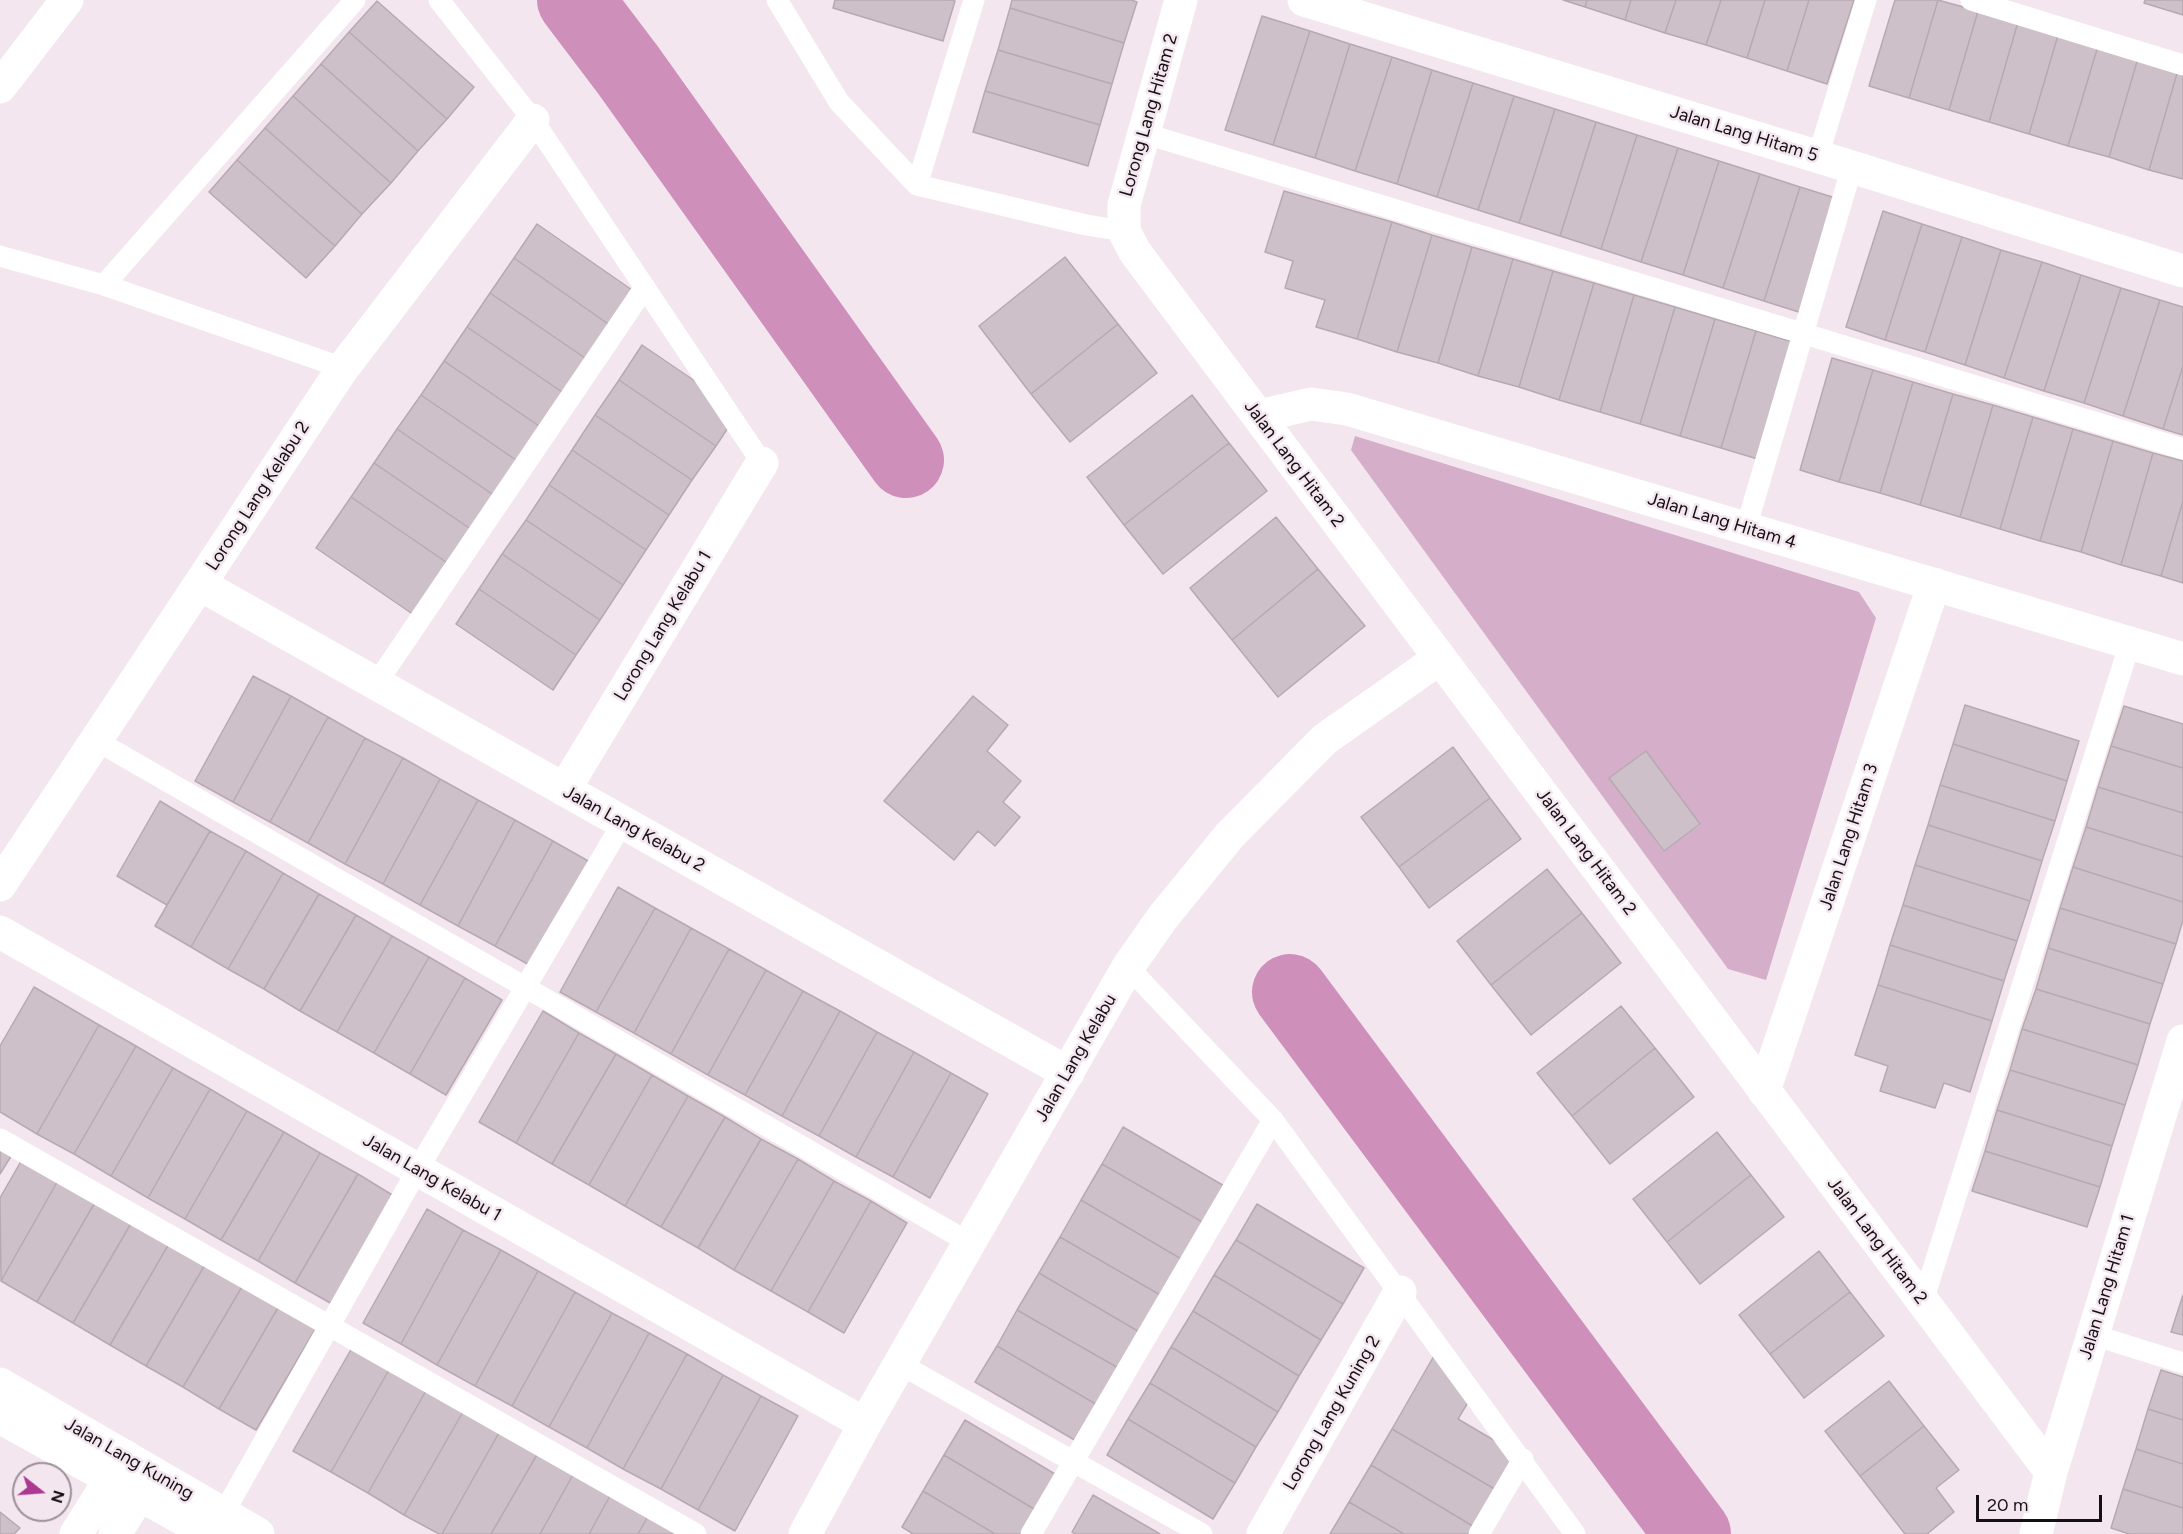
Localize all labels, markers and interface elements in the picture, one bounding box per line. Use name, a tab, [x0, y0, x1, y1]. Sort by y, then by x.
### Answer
street label: Lorong Lang Hitam 2	[1115, 31, 1183, 199]
street label: Jalan Lang Hitam 5	[1667, 101, 1821, 167]
street label: Jalan Lang Hitam 2	[1239, 396, 1349, 532]
street label: Lorong Lang Kelabu 2	[202, 417, 314, 575]
street label: Jalan Lang Hitam 4	[1645, 488, 1799, 554]
street label: Lorong Lang Kelabu 1	[610, 547, 716, 705]
street label: Jalan Lang Hitam 3	[1815, 761, 1883, 913]
street label: Jalan Lang Kelabu 2	[559, 781, 709, 877]
street label: Jalan Lang Hitam 2	[1531, 784, 1641, 920]
street label: Jalan Lang Kelabu	[1031, 990, 1121, 1126]
street label: Jalan Lang Kelabu 1	[359, 1130, 505, 1226]
street label: Jalan Lang Hitam 2	[1822, 1173, 1932, 1309]
street label: Jalan Lang Hitam 1	[2075, 1212, 2139, 1362]
street label: Lorong Lang Kuning 2	[1279, 1332, 1385, 1494]
street label: Jalan Lang Kuning	[61, 1413, 197, 1505]
north arrow	[12, 1462, 72, 1522]
scale bar	[1979, 1483, 2105, 1521]
text: N	[47, 1488, 69, 1506]
text: 20 m	[1987, 1494, 2028, 1516]

